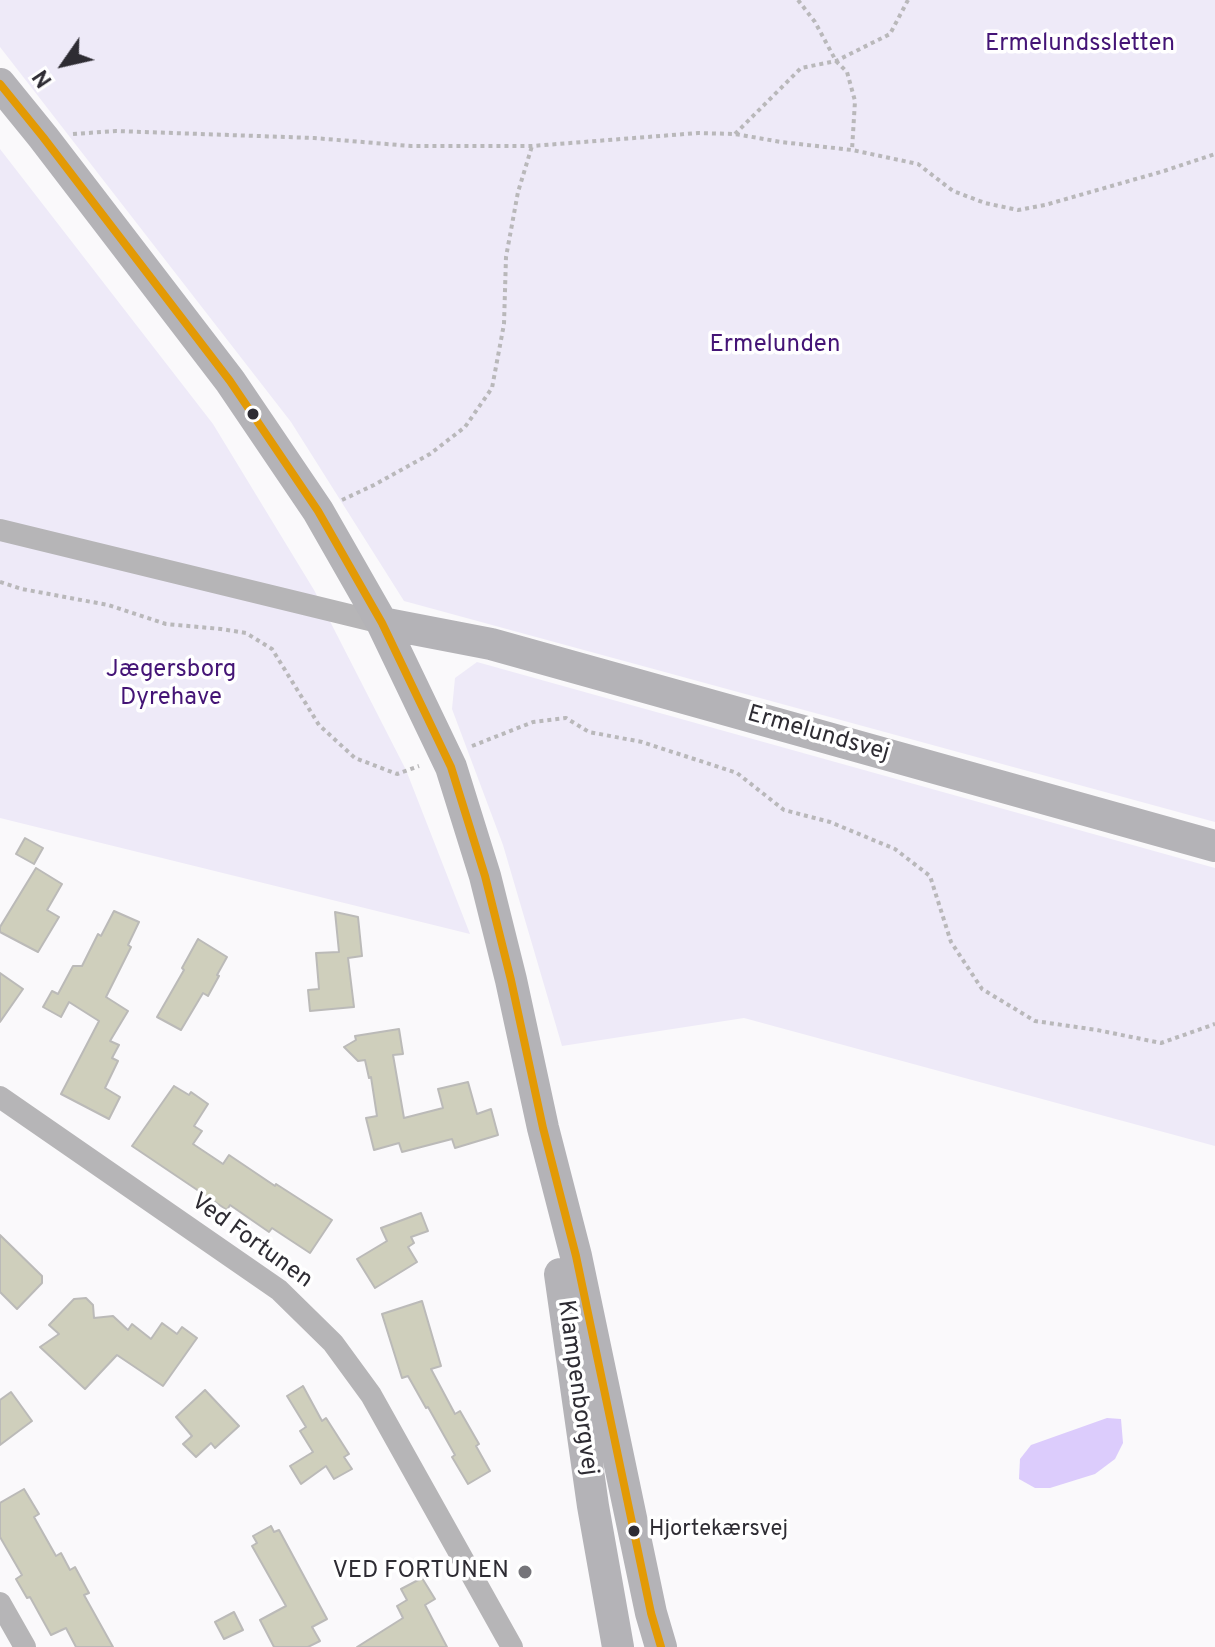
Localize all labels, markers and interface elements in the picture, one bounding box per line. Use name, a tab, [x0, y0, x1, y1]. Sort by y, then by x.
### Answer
north arrow	[24, 24, 104, 104]
park label: Ermelundssletten	[985, 31, 1175, 59]
text: N	[28, 64, 59, 92]
park label: Ermelunden	[709, 332, 841, 360]
unlabelled marker	[245, 406, 261, 422]
park label: Jægersborg Dyrehave	[106, 657, 236, 713]
street label: Ermelundsvej	[744, 701, 892, 769]
street label: Ved Fortunen	[185, 1188, 317, 1296]
street label: Klampenborgvej	[549, 1298, 603, 1478]
place label: Hjortekærsvej	[649, 1518, 788, 1544]
marker: Hjortekærsvej	[626, 1523, 642, 1539]
place label: VED FORTUNEN	[333, 1558, 509, 1586]
marker: VED FORTUNEN	[516, 1563, 534, 1581]

